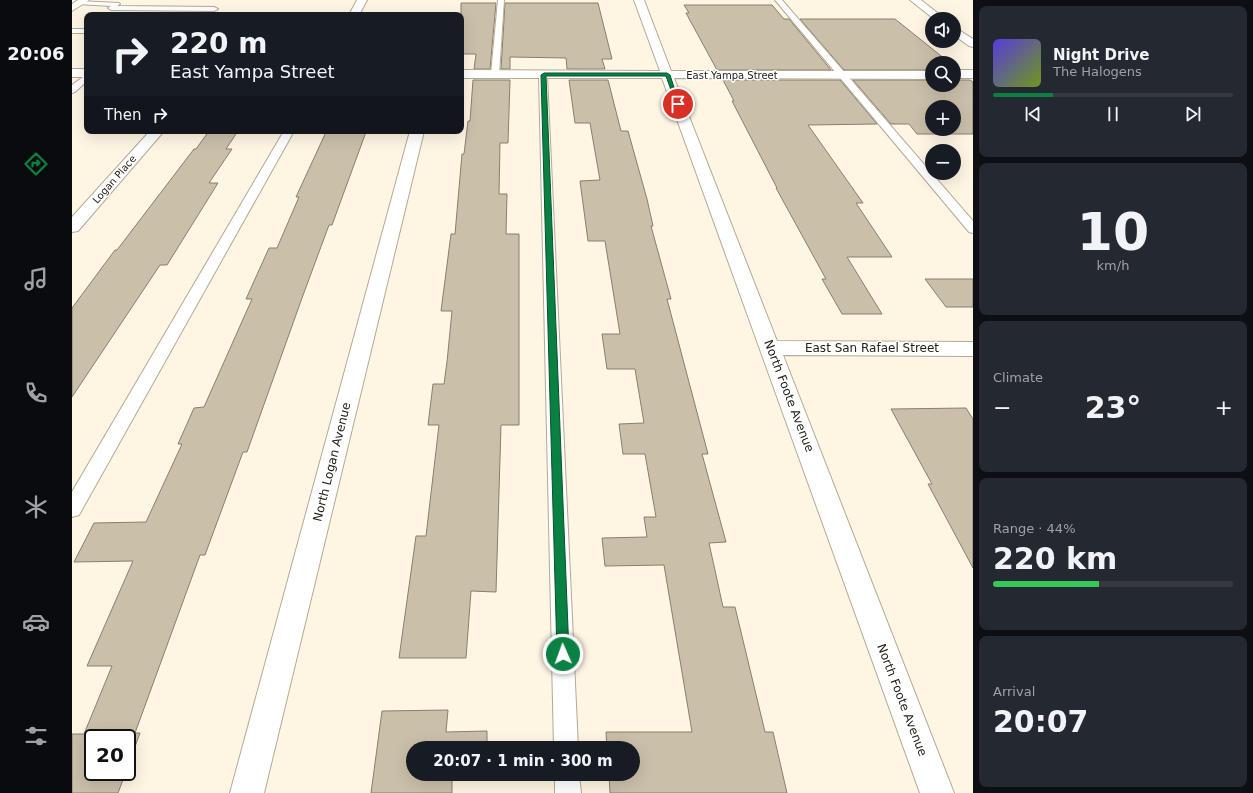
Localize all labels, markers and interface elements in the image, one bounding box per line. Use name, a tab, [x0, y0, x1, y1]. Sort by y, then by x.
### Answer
map controls	[925, 12, 961, 180]
button: sound	[925, 12, 961, 48]
text: 220 m	[170, 27, 267, 60]
icon: right	[104, 28, 156, 80]
text: 20:06	[7, 43, 65, 64]
text: Night Drive	[1053, 46, 1149, 64]
button: search	[925, 56, 961, 92]
text: East Yampa Street	[170, 61, 335, 82]
text: The Halogens	[1053, 64, 1142, 79]
street label: East Yampa Street	[686, 70, 778, 81]
pin	[661, 87, 695, 121]
icon: arrive	[667, 93, 689, 115]
button: +	[925, 100, 961, 136]
icon: previous	[1022, 103, 1044, 125]
icon: pause	[1102, 103, 1124, 125]
icon: next	[1182, 103, 1204, 125]
icon: right	[149, 104, 171, 126]
text: Then	[104, 106, 141, 124]
button: −	[925, 144, 961, 180]
icon: directions	[22, 150, 50, 178]
street label: Logan Place	[91, 153, 138, 206]
text: 10	[1077, 202, 1149, 262]
text: km/h	[1097, 258, 1129, 273]
icon: music	[22, 265, 50, 293]
street label: North Foote Avenue	[761, 338, 817, 454]
street label: East San Rafael Street	[805, 341, 939, 355]
text: Climate	[993, 370, 1043, 385]
icon: phone	[22, 379, 50, 407]
text: 23°	[1085, 390, 1141, 425]
text: −	[993, 395, 1011, 420]
text: +	[1215, 395, 1233, 420]
street label: North Logan Avenue	[310, 401, 354, 523]
icon: climate	[22, 493, 50, 521]
text: Range · 44%	[993, 521, 1076, 536]
text: 220 km	[993, 541, 1117, 576]
icon: car	[22, 608, 50, 636]
position arrow	[542, 633, 584, 675]
street label: North Foote Avenue	[874, 642, 930, 758]
text: Arrival	[993, 684, 1035, 699]
text: 20:07	[993, 704, 1089, 739]
icon: filters	[22, 722, 50, 750]
speed limit sign: 20	[84, 729, 136, 781]
text: 20:07 · 1 min · 300 m	[433, 752, 613, 770]

